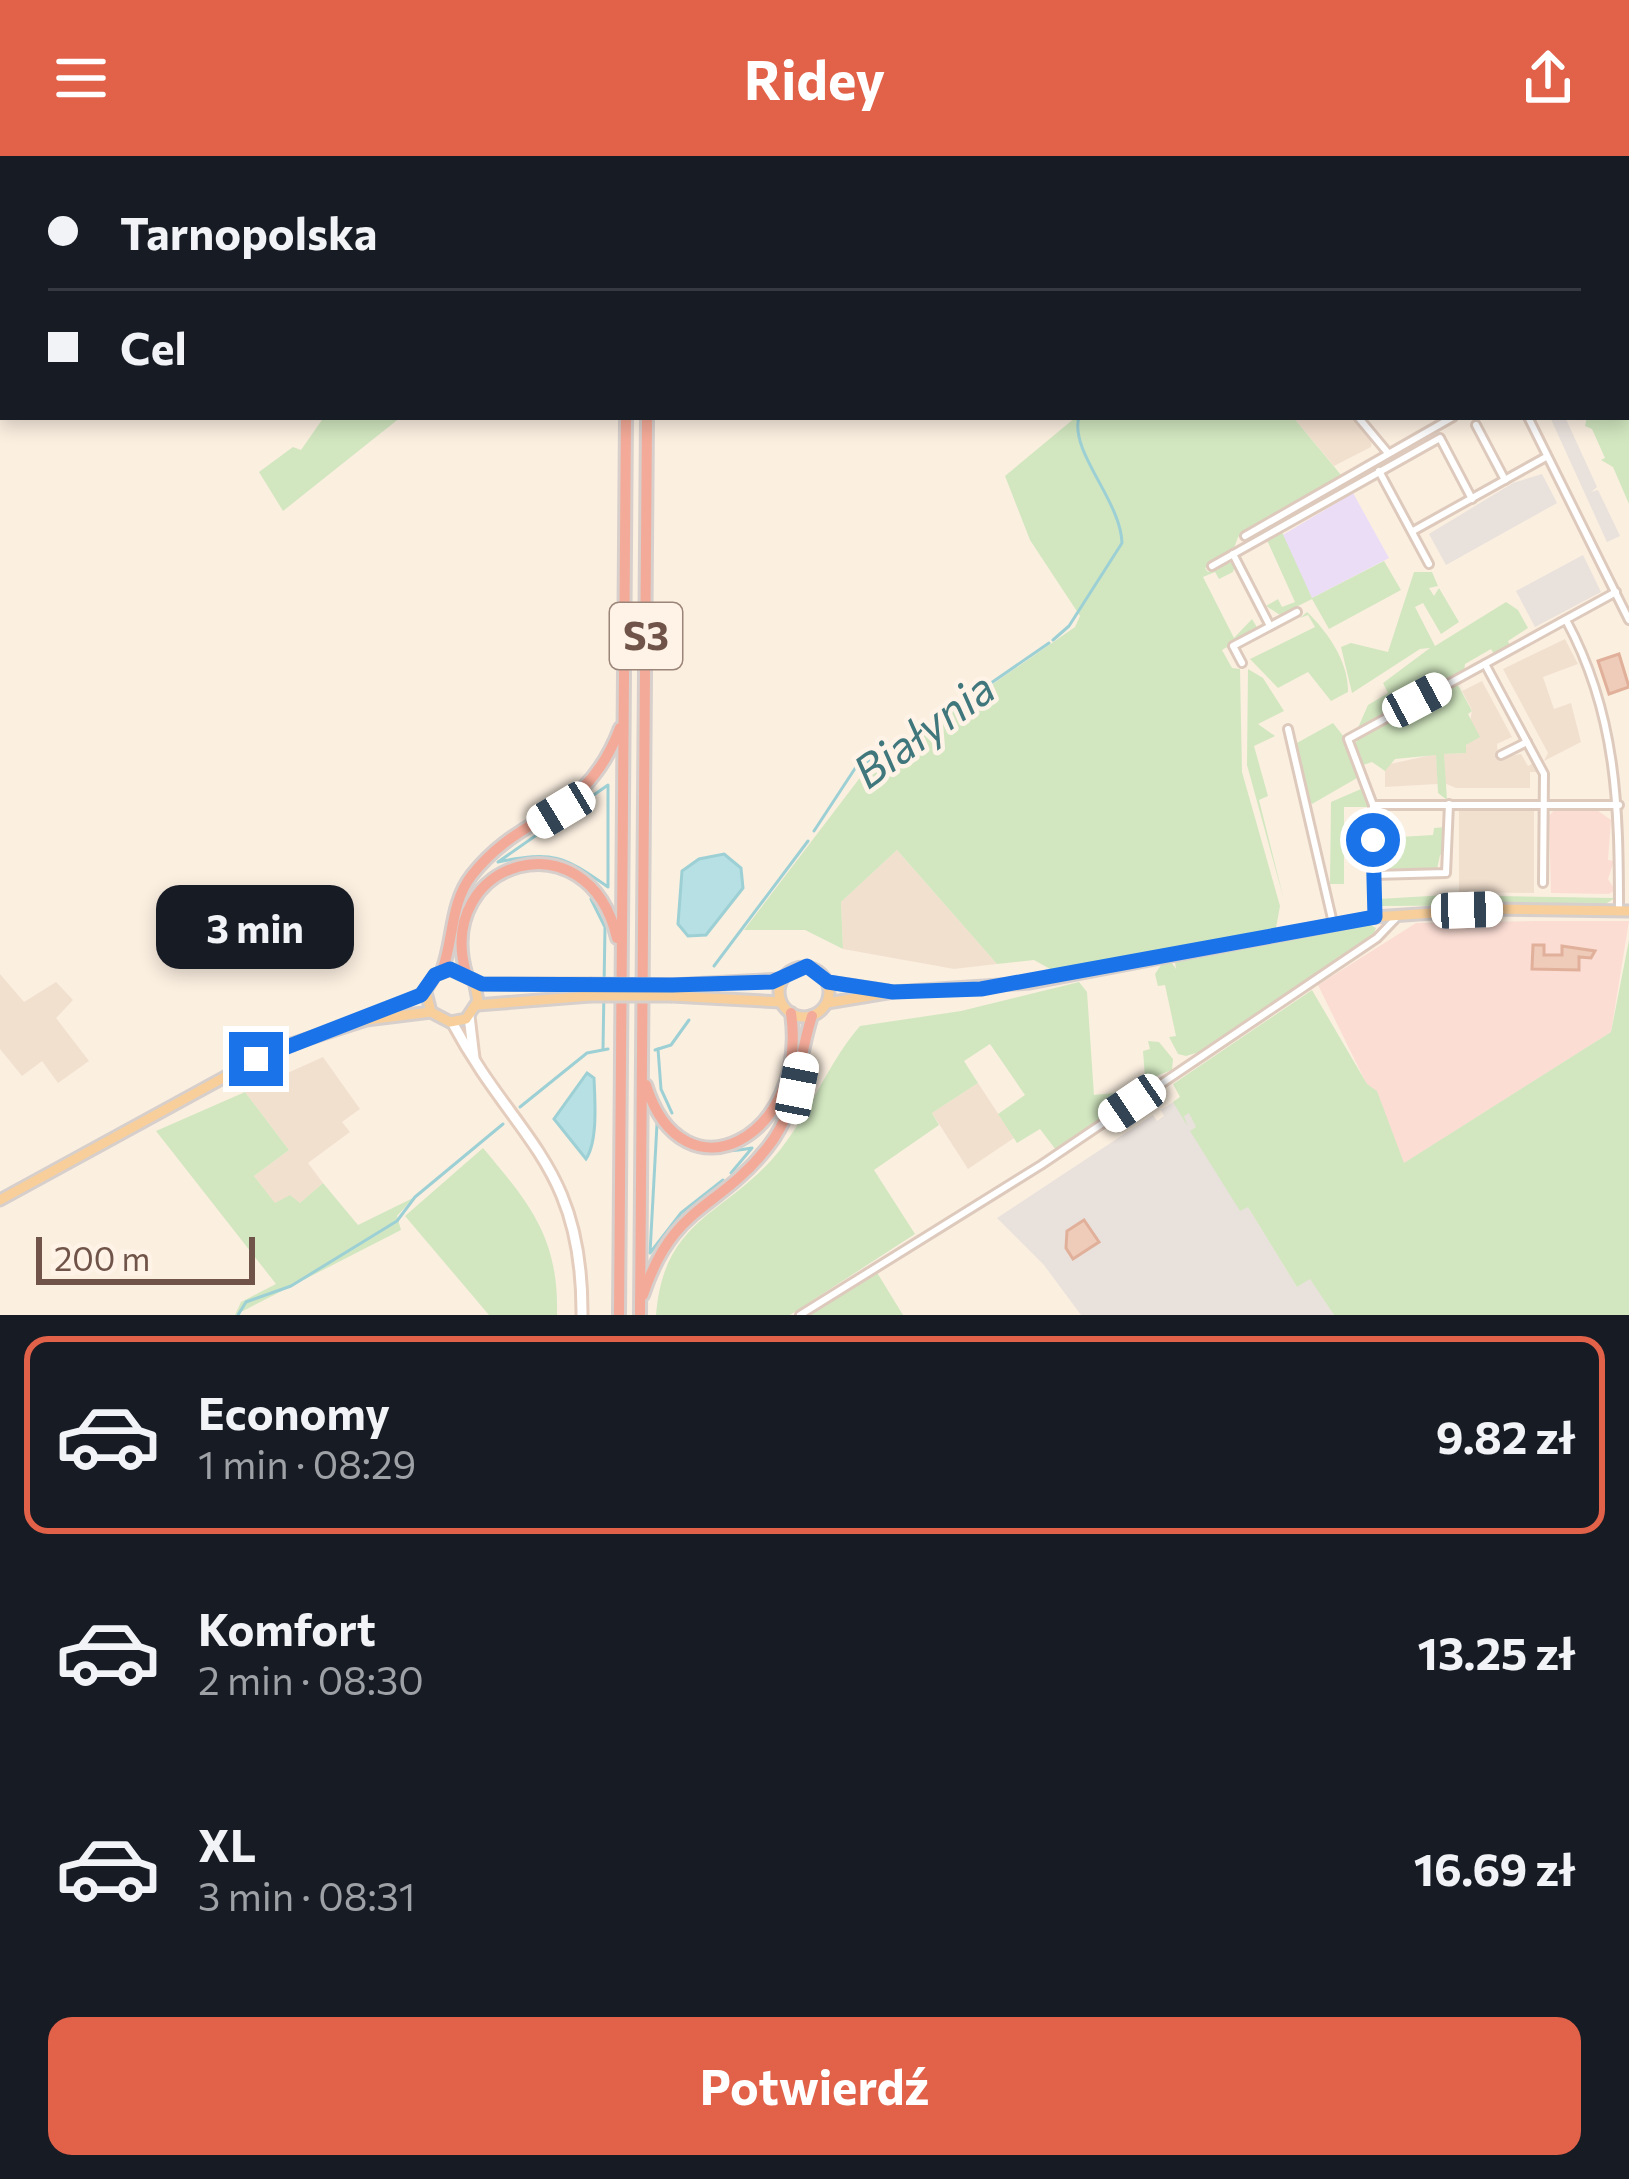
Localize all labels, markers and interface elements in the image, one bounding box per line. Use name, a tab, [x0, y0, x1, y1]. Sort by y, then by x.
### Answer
icon: menu	[48, 45, 114, 111]
text: Ridey	[744, 45, 885, 111]
icon: share	[1515, 45, 1581, 111]
text: Tarnopolska	[120, 204, 377, 259]
text: Cel	[120, 319, 187, 374]
road number: S3	[610, 603, 682, 669]
water label: Białynia	[841, 658, 1004, 798]
car	[1377, 667, 1457, 733]
car	[521, 776, 601, 844]
route start	[1346, 813, 1400, 867]
callout: 3 min	[157, 885, 355, 969]
car	[1430, 891, 1504, 929]
text: 3 min	[206, 903, 304, 951]
route end	[229, 1032, 283, 1086]
car	[772, 1049, 822, 1127]
car	[1092, 1068, 1172, 1138]
scale bar	[36, 1231, 255, 1284]
text: 200 m	[54, 1237, 150, 1278]
icon: car	[54, 1381, 162, 1489]
text: Economy	[198, 1384, 390, 1439]
text: 9.82 zł	[1436, 1408, 1575, 1463]
text: 1 min · 08:29	[198, 1439, 416, 1487]
icon: car	[54, 1597, 162, 1705]
text: Komfort	[198, 1600, 376, 1655]
text: 13.25 zł	[1418, 1624, 1575, 1679]
text: 2 min · 08:30	[198, 1655, 424, 1703]
icon: car	[54, 1813, 162, 1921]
text: XL	[198, 1816, 256, 1871]
text: 16.69 zł	[1414, 1840, 1575, 1895]
text: 3 min · 08:31	[198, 1871, 416, 1919]
button: Potwierdź	[48, 2017, 1581, 2155]

